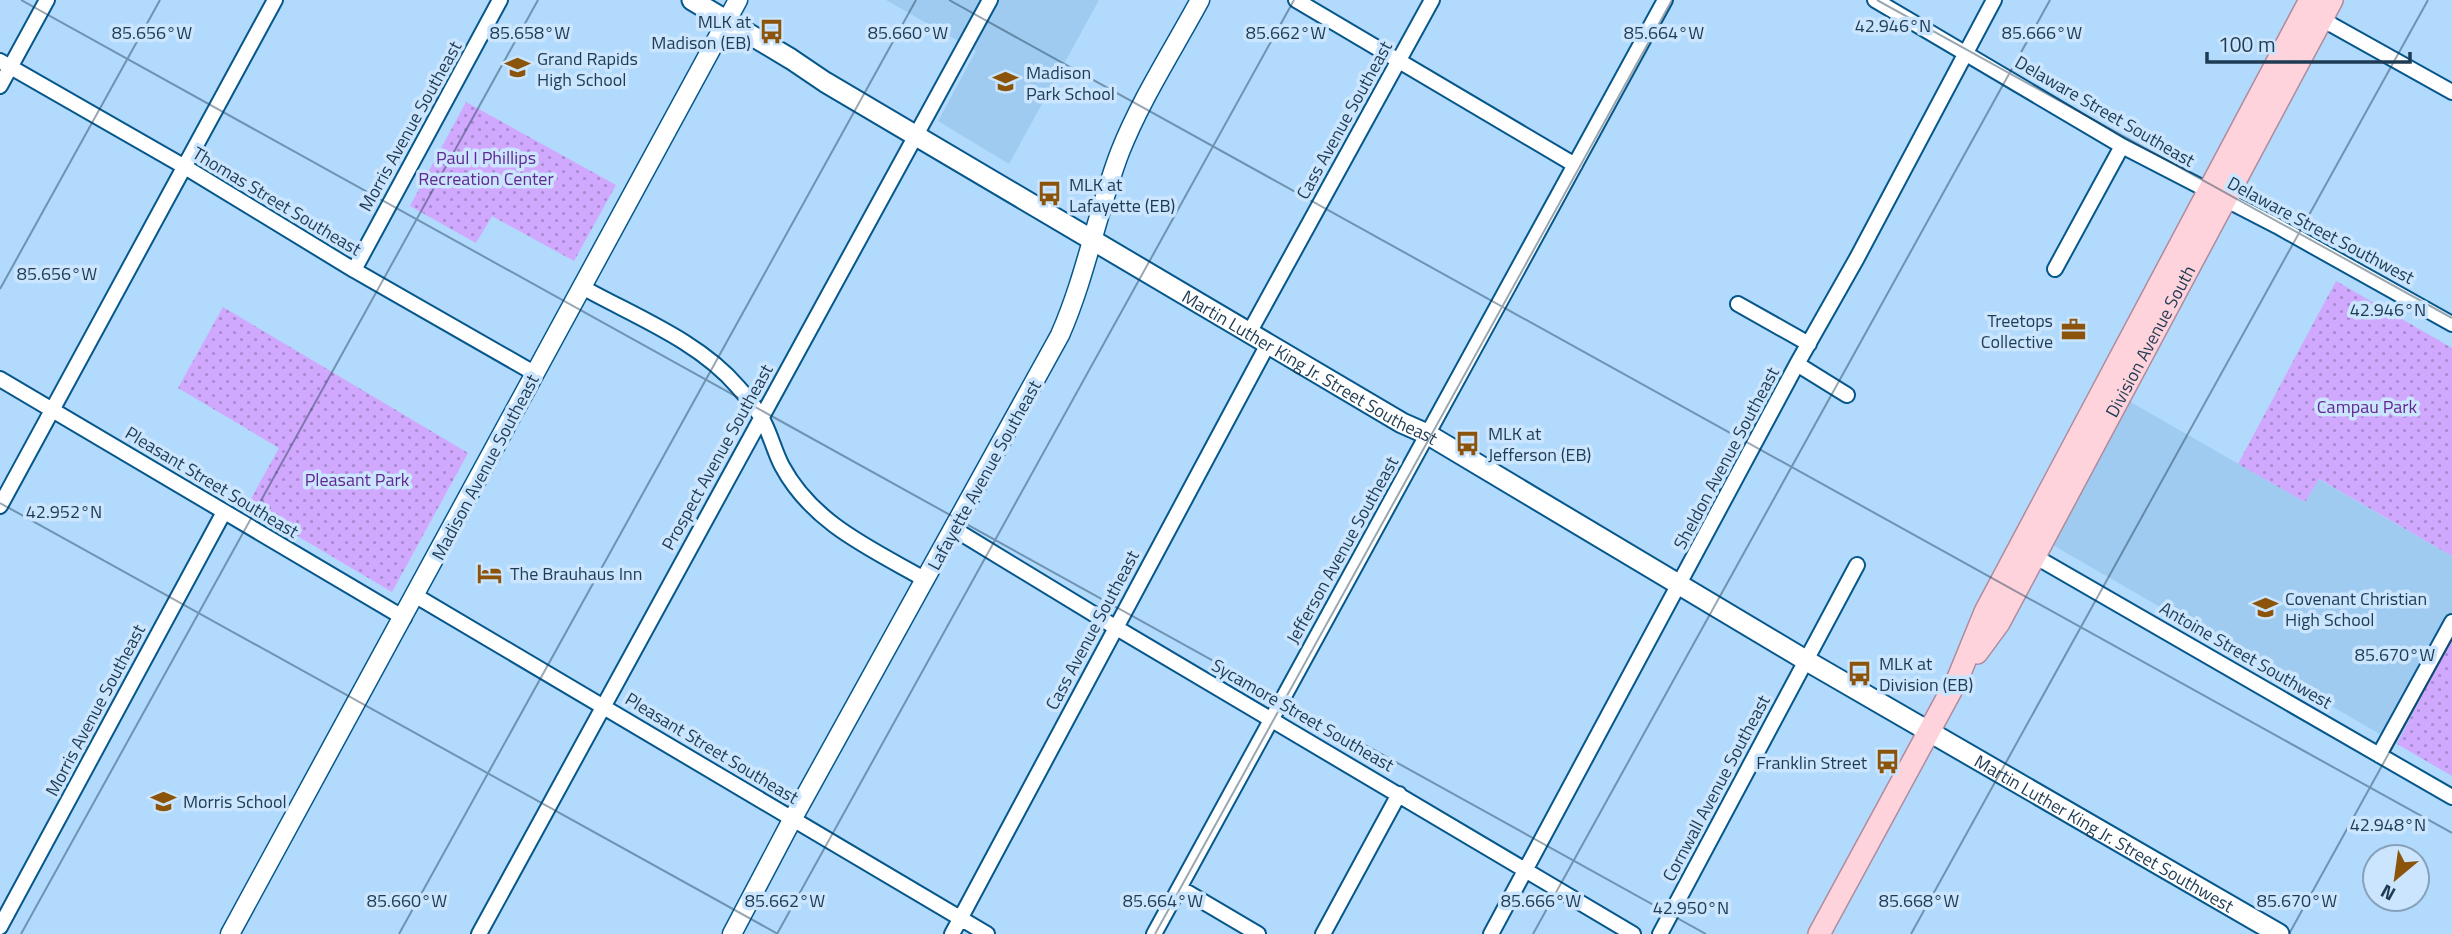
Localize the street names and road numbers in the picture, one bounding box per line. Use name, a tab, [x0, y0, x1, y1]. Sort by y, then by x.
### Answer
street label: Morris Avenue Southeast	[352, 35, 468, 216]
street label: Cass Avenue Southeast	[1289, 35, 1399, 204]
street label: Delaware Street Southeast	[2010, 48, 2200, 174]
street label: Thomas Street Southeast	[187, 140, 367, 263]
street label: Delaware Street Southwest	[2223, 169, 2420, 291]
street label: Division Avenue South	[2098, 260, 2201, 422]
street label: Martin Luther King Jr. Street Southeast	[1177, 283, 1444, 451]
street label: Prospect Avenue Southeast	[654, 358, 780, 555]
street label: Sheldon Avenue Southeast	[1666, 361, 1786, 554]
street label: Madison Avenue Southeast	[424, 369, 546, 565]
street label: Lafayette Avenue Southeast	[920, 374, 1048, 575]
street label: Pleasant Street Southeast	[120, 419, 304, 545]
street label: Jefferson Avenue Southeast	[1279, 451, 1405, 649]
street label: Cass Avenue Southeast	[1038, 545, 1146, 715]
street label: Antoine Street Southwest	[2155, 594, 2338, 716]
street label: Morris Avenue Southeast	[38, 619, 152, 801]
street label: Sycamore Street Southeast	[1207, 652, 1400, 779]
street label: Pleasant Street Southeast	[620, 685, 804, 811]
street label: Cornwall Avenue Southeast	[1655, 689, 1777, 886]
street label: Martin Luther King Jr. Street Southwest	[1970, 747, 2240, 919]

